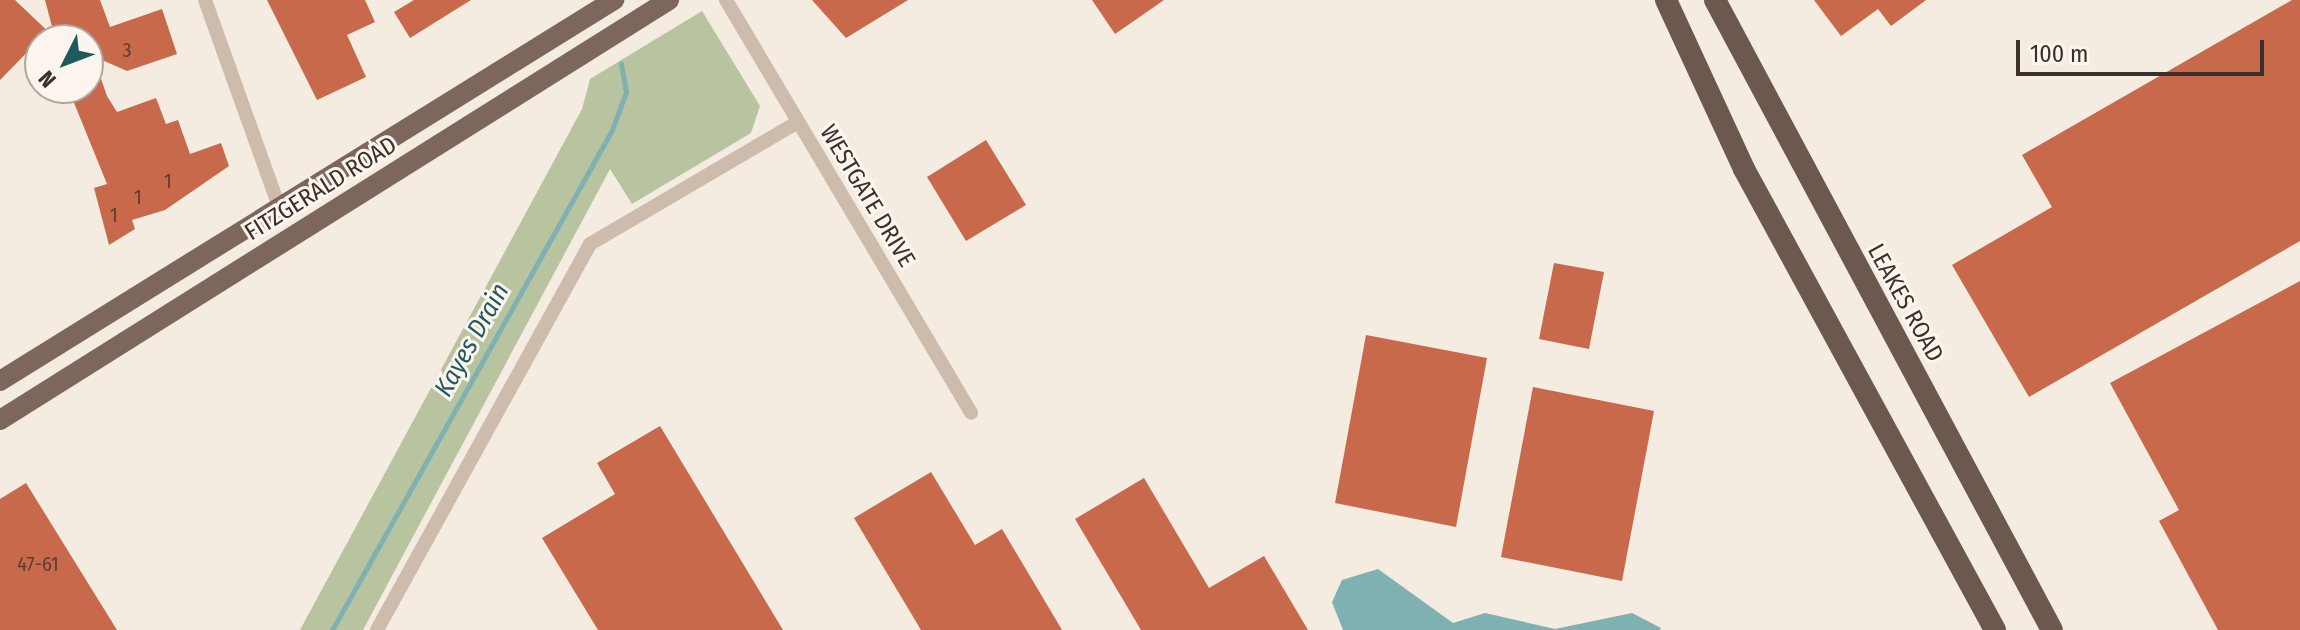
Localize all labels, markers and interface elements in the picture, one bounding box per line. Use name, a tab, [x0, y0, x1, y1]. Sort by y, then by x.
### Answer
north arrow	[24, 24, 104, 104]
scale bar	[2020, 24, 2268, 74]
house number: 3	[122, 38, 132, 62]
text: 100 m	[2030, 40, 2088, 68]
text: N	[33, 65, 62, 93]
street label: WESTGATE DRIVE	[813, 120, 921, 272]
street label: FITZGERALD ROAD	[240, 131, 402, 247]
house number: 1	[164, 169, 172, 193]
house number: 1	[134, 185, 142, 209]
house number: 1	[110, 203, 118, 227]
street label: LEAKES ROAD	[1861, 239, 1949, 367]
water label: Kayes Drain	[428, 278, 516, 402]
house number: 47-61	[17, 552, 59, 576]

